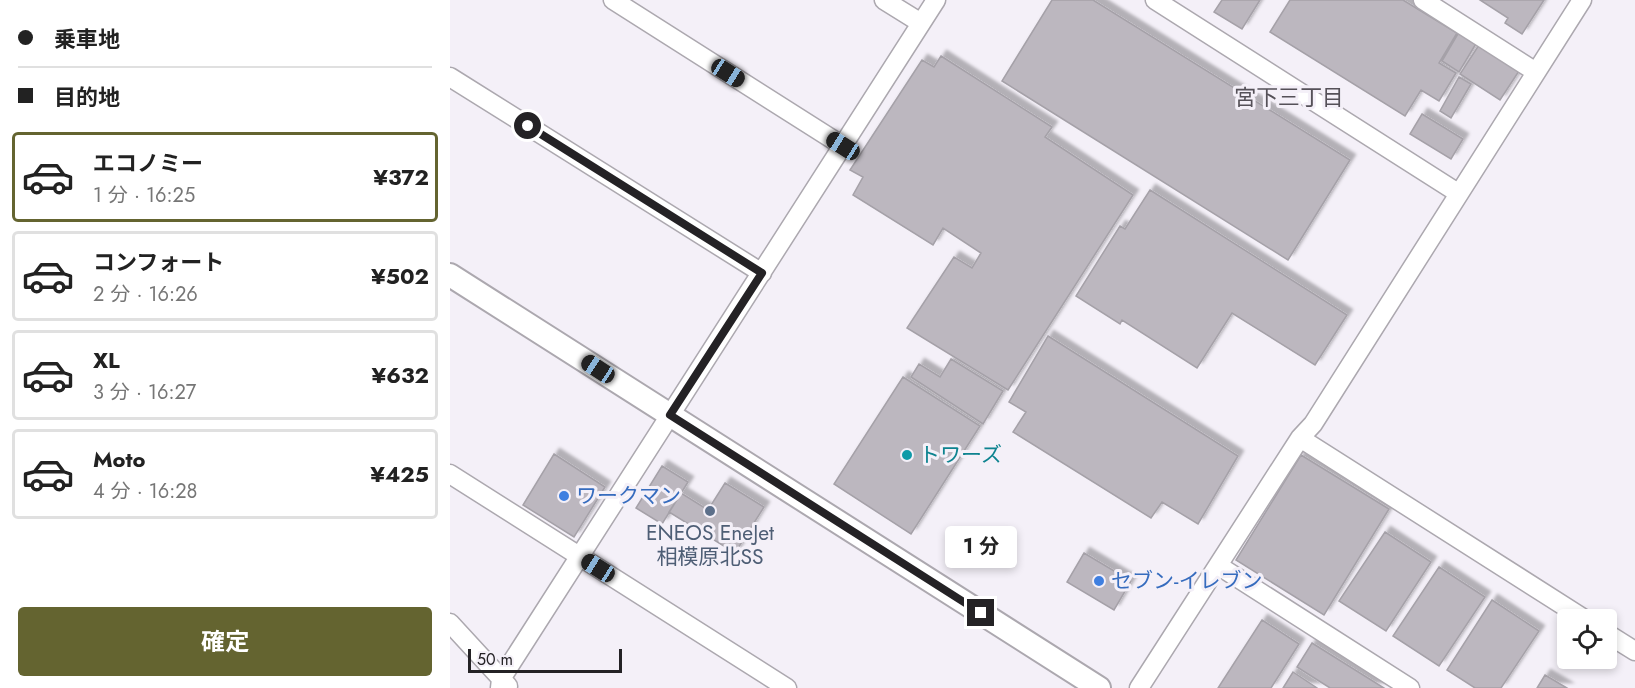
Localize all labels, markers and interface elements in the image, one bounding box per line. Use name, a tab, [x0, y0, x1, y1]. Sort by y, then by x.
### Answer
text: 乗車地	[54, 23, 120, 55]
car	[708, 56, 748, 90]
text: 目的地	[54, 81, 120, 113]
district label: 宮下三丁目	[1234, 81, 1344, 113]
route start	[514, 112, 541, 139]
car	[823, 129, 863, 163]
text: エコノミー	[93, 147, 203, 179]
icon: car	[21, 150, 75, 204]
text: ¥372	[373, 161, 429, 193]
text: 1 分 · 16:25	[93, 181, 195, 210]
text: コンフォート	[93, 246, 224, 278]
icon: car	[21, 249, 75, 303]
text: ¥502	[371, 260, 429, 292]
text: 2 分 · 16:26	[93, 280, 198, 309]
text: XL	[93, 344, 120, 376]
icon: car	[21, 348, 75, 402]
car	[578, 352, 618, 386]
text: ¥632	[371, 359, 429, 391]
text: 3 分 · 16:27	[93, 378, 196, 407]
place label: トワーズ	[919, 440, 1002, 470]
text: Moto	[93, 443, 146, 475]
icon: car	[21, 447, 75, 501]
marker: トワーズ	[900, 448, 914, 462]
text: ¥425	[370, 458, 429, 490]
text: 4 分 · 16:28	[93, 477, 197, 506]
place label: ワークマン	[576, 481, 681, 511]
marker: ワークマン	[557, 489, 571, 503]
marker: ENEOS EneJet 相模原北SS	[703, 504, 717, 518]
place label: ENEOS EneJet 相模原北SS	[646, 518, 774, 572]
callout: 1 分	[945, 526, 1017, 568]
text: 1 分	[963, 532, 999, 561]
car	[578, 551, 618, 585]
place label: セブン-イレブン	[1111, 566, 1262, 596]
marker: セブン-イレブン	[1092, 574, 1106, 588]
route end	[967, 599, 994, 626]
button: 確定	[18, 607, 432, 676]
map controls	[1557, 609, 1617, 669]
button: locate	[1557, 609, 1617, 669]
scale bar	[468, 646, 622, 674]
text: 50 m	[477, 648, 513, 671]

